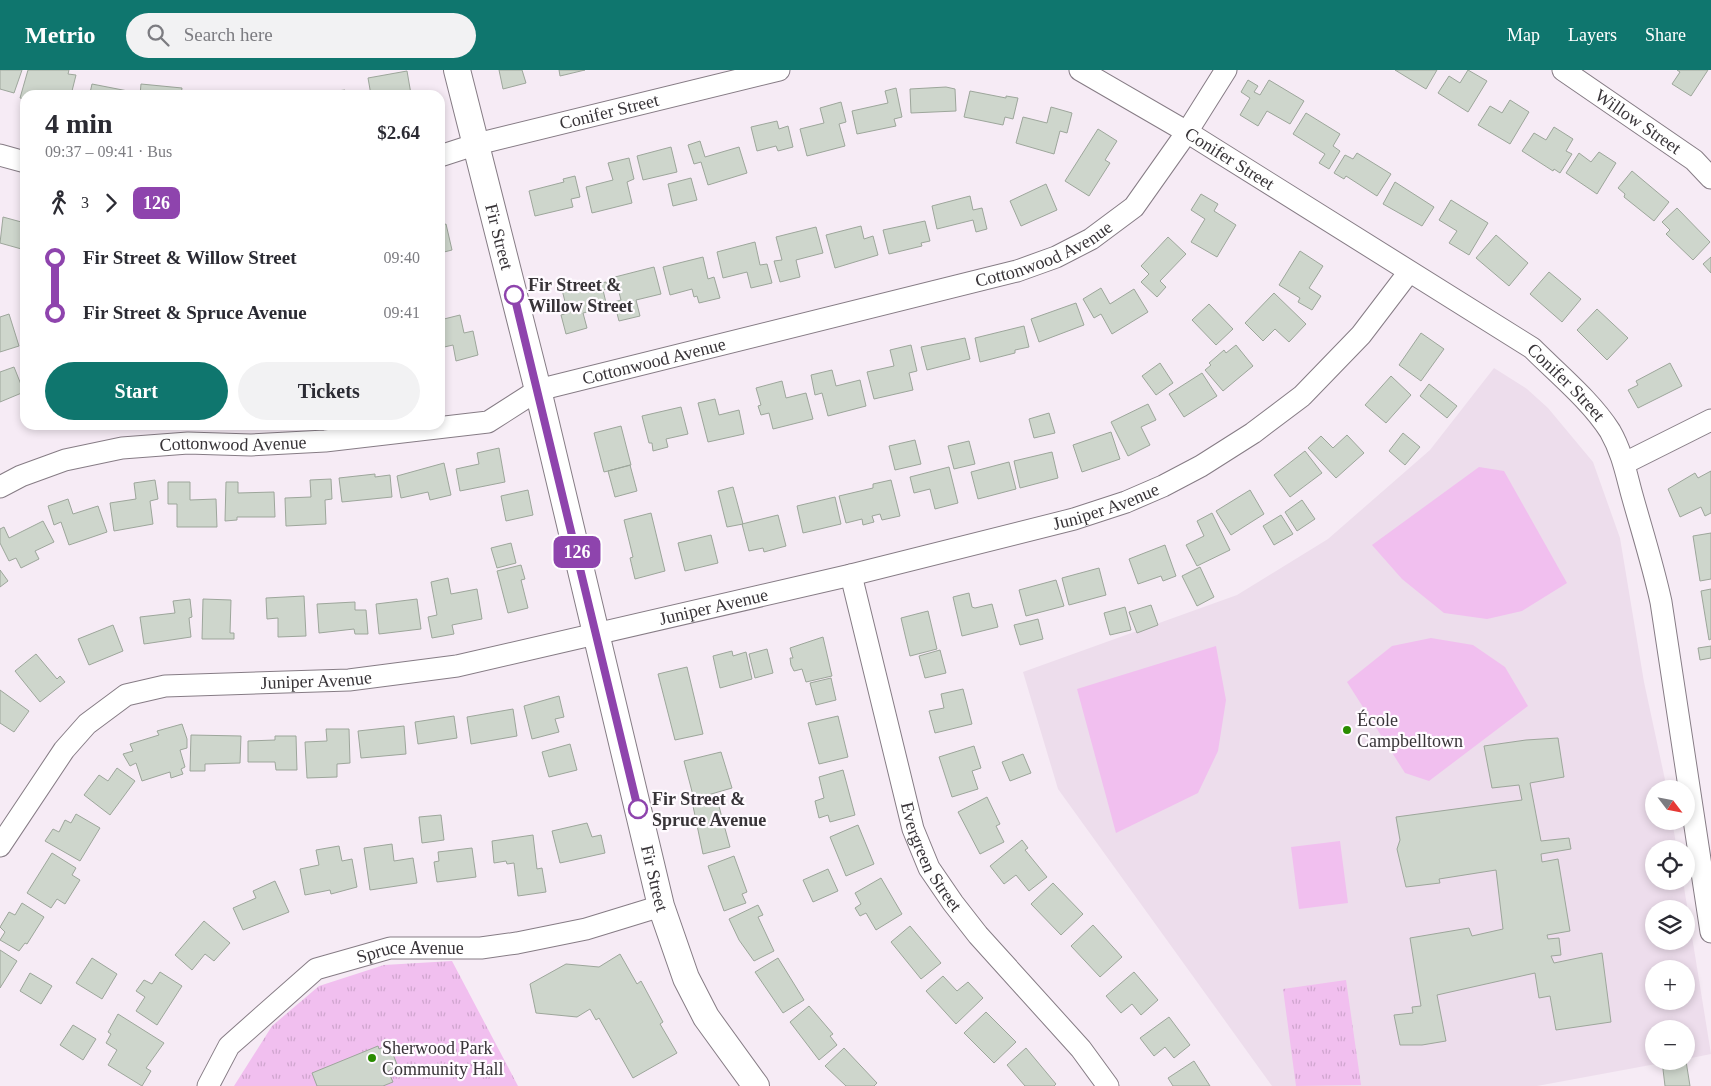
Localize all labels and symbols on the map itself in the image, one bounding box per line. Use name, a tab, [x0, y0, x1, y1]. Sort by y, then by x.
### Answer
street label: Willow Street	[1591, 85, 1685, 158]
street label: Conifer Street	[557, 90, 661, 133]
street label: Conifer Street	[1181, 123, 1278, 194]
street label: Fir Street	[481, 202, 517, 272]
street label: Cottonwood Avenue	[973, 217, 1116, 291]
place label: Fir Street & Willow Street	[528, 275, 633, 316]
marker: Fir Street & Willow Street	[504, 285, 524, 305]
street label: Cottonwood Avenue	[580, 334, 728, 389]
street label: Conifer Street	[1523, 339, 1609, 425]
street label: Cottonwood Avenue	[159, 432, 307, 455]
street label: Juniper Avenue	[1051, 479, 1162, 534]
line badge: 126	[548, 536, 606, 568]
street label: Juniper Avenue	[657, 584, 770, 629]
street label: Juniper Avenue	[260, 667, 373, 693]
place label: École Campbelltown	[1357, 709, 1463, 751]
marker: École Campbelltown	[1341, 724, 1353, 736]
north arrow	[1645, 780, 1695, 830]
place label: Fir Street & Spruce Avenue	[652, 789, 766, 830]
marker: Fir Street & Spruce Avenue	[628, 799, 648, 819]
street label: Evergreen Street	[897, 800, 966, 916]
street label: Fir Street	[637, 843, 672, 914]
street label: Spruce Avenue	[354, 938, 464, 967]
place label: Sherwood Park Community Hall	[382, 1038, 504, 1079]
marker: Sherwood Park Community Hall	[366, 1052, 378, 1064]

